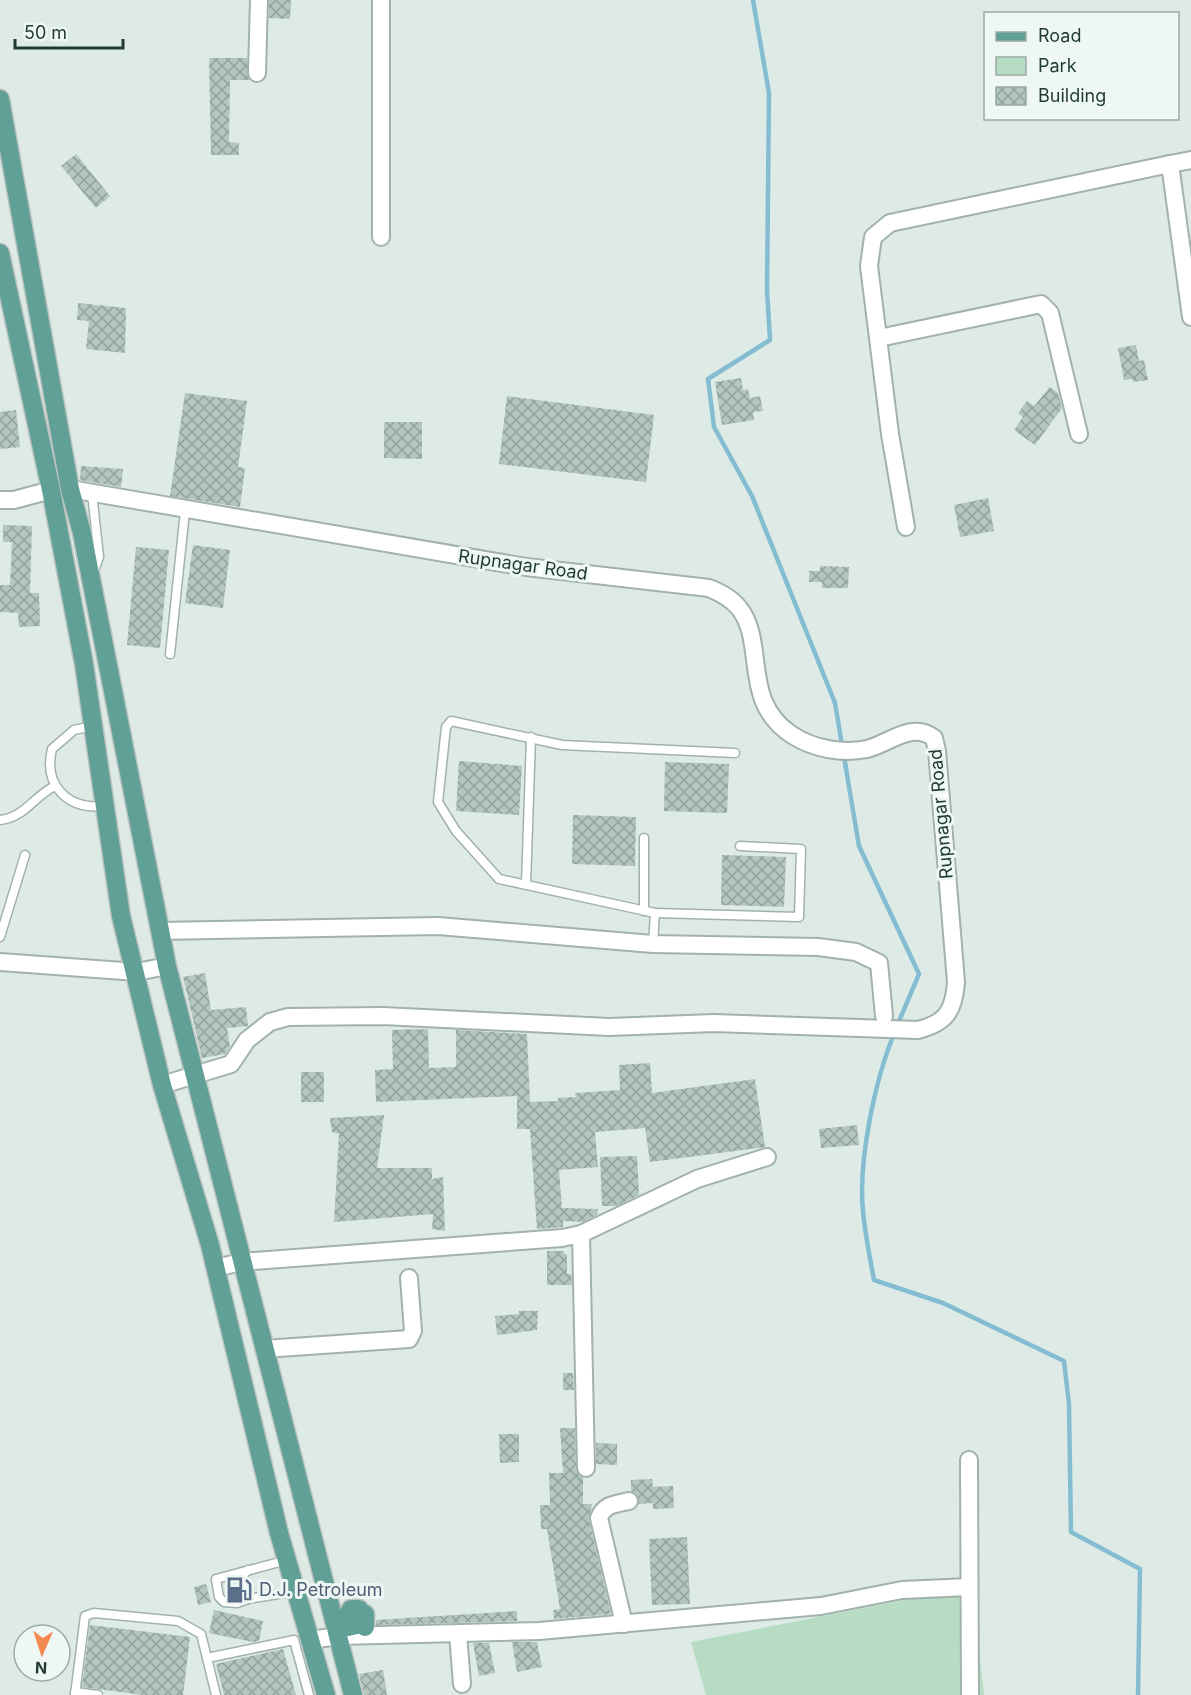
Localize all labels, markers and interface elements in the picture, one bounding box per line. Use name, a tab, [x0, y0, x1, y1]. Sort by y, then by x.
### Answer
scale bar	[15, 12, 123, 50]
legend	[984, 12, 1179, 120]
text: 50 m	[24, 22, 67, 43]
text: Road	[1038, 25, 1081, 46]
text: Park	[1038, 55, 1077, 76]
text: Building	[1038, 85, 1106, 106]
street label: Rupnagar Road	[457, 545, 589, 584]
street label: Rupnagar Road	[924, 748, 957, 880]
fuel station icon: D.J. Petroleum	[224, 1575, 254, 1605]
place label: D.J. Petroleum	[259, 1579, 383, 1600]
north arrow	[12, 1623, 72, 1683]
text: N	[35, 1658, 48, 1678]

